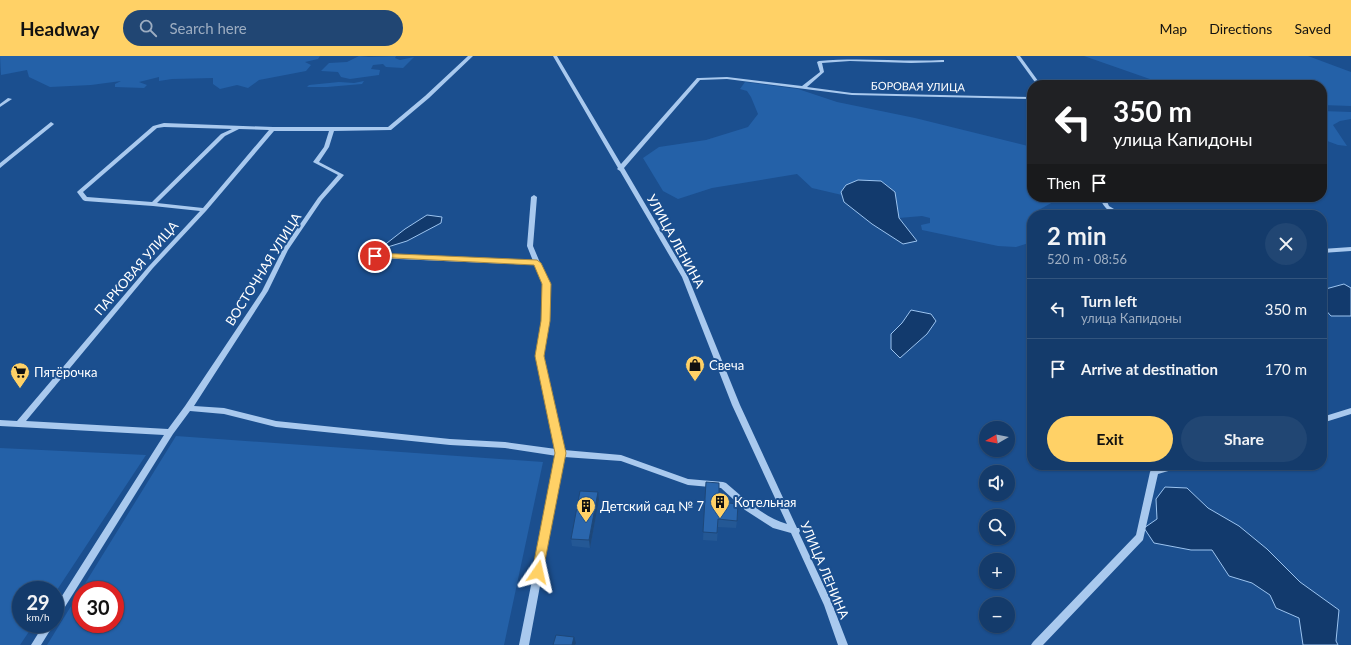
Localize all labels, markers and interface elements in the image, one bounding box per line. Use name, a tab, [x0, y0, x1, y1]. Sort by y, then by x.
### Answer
search box	[123, 10, 403, 46]
text: Headway	[20, 17, 99, 40]
icon: search	[137, 17, 159, 39]
text: Search here	[169, 19, 247, 37]
text: Map	[1160, 20, 1187, 37]
text: Directions	[1209, 20, 1272, 37]
text: Saved	[1294, 20, 1331, 37]
street label: БОРОВАЯ УЛИЦА	[871, 79, 966, 93]
text: 350 m	[1113, 94, 1192, 128]
icon: left	[1047, 96, 1099, 148]
text: улица Капидоны	[1113, 128, 1252, 150]
icon: arrive	[1088, 172, 1110, 194]
text: Then	[1047, 174, 1080, 192]
street label: УЛИЦА ЛЕНИНА	[644, 191, 708, 291]
street label: ВОСТОЧНАЯ УЛИЦА	[222, 209, 304, 328]
street label: ПАРКОВАЯ УЛИЦА	[91, 217, 181, 318]
text: 2 min	[1047, 221, 1107, 250]
button: close	[1265, 223, 1307, 265]
pin	[358, 239, 392, 273]
icon: arrive	[364, 245, 386, 267]
text: 520 m · 08:56	[1047, 251, 1127, 267]
text: Turn left	[1081, 292, 1137, 310]
icon: left	[1047, 298, 1069, 320]
text: 350 m	[1265, 300, 1307, 318]
text: улица Капидоны	[1081, 310, 1182, 326]
shop icon: Свеча	[684, 354, 706, 382]
place label: Свеча	[709, 357, 744, 373]
icon: arrive	[1047, 358, 1069, 380]
text: Arrive at destination	[1081, 360, 1218, 378]
text: 170 m	[1265, 360, 1307, 378]
supermarket icon: Пятёрочка	[9, 361, 31, 389]
place label: Пятёрочка	[34, 364, 98, 380]
button: Exit	[1047, 416, 1173, 462]
button: Share	[1181, 416, 1307, 462]
north arrow	[979, 421, 1015, 457]
map controls	[979, 421, 1015, 633]
button: sound	[979, 465, 1015, 501]
building icon: Котельная	[709, 491, 731, 519]
place label: Котельная	[734, 494, 797, 510]
building icon: Детский сад № 7	[575, 495, 597, 523]
place label: Детский сад № 7	[600, 498, 705, 514]
button: search	[979, 509, 1015, 545]
street label: УЛИЦА ЛЕНИНА	[797, 519, 853, 621]
position arrow	[517, 551, 559, 593]
button: +	[979, 553, 1015, 589]
speed limit sign: 30	[72, 581, 124, 633]
text: 29	[26, 590, 50, 614]
button: −	[979, 597, 1015, 633]
text: km/h	[26, 611, 50, 623]

